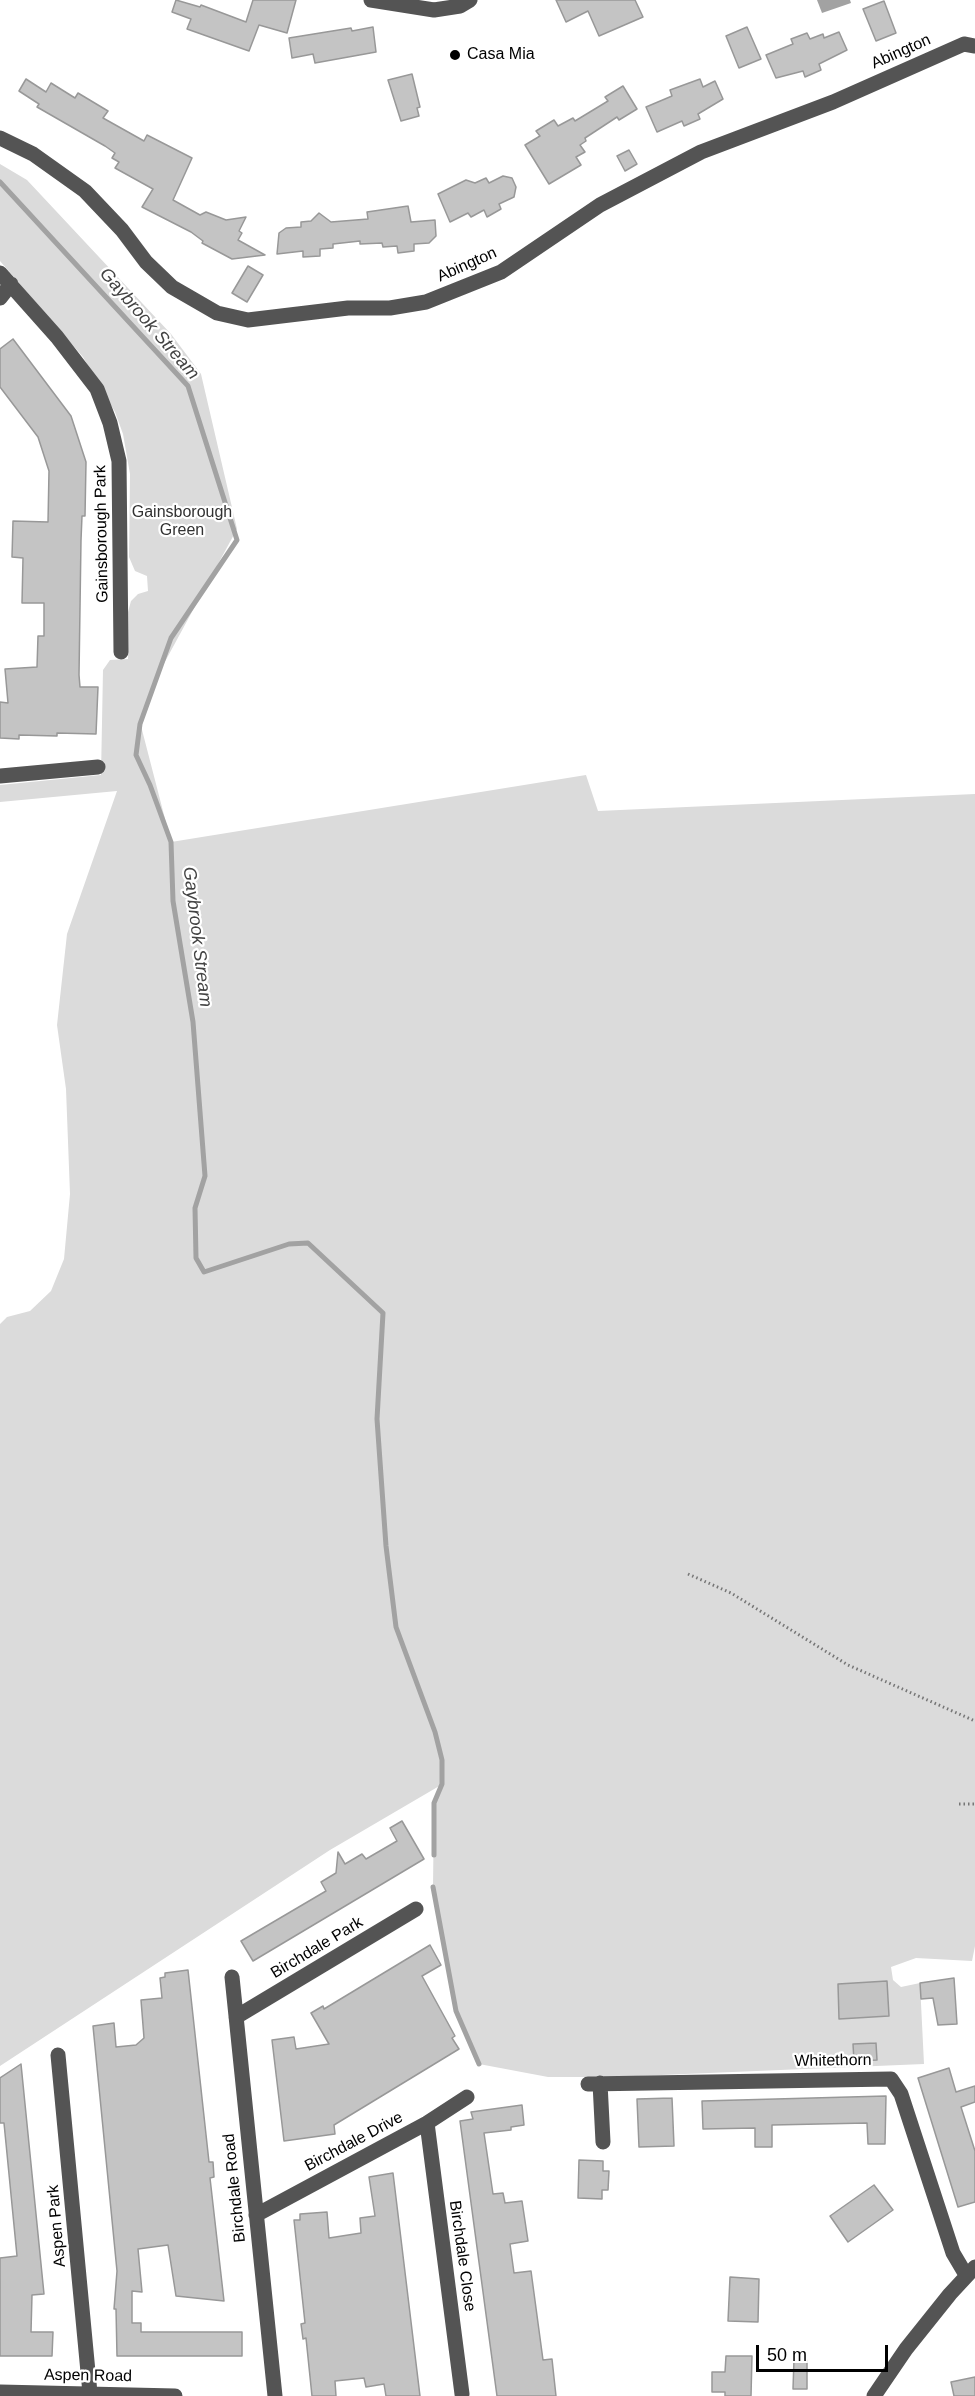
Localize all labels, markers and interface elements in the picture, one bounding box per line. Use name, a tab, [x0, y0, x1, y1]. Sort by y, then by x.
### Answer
street label: Abington	[868, 30, 934, 74]
place label: Casa Mia	[467, 45, 535, 65]
marker: Casa Mia	[448, 48, 462, 62]
street label: Abington	[434, 243, 500, 287]
water label: Gaybrook Stream	[95, 264, 203, 384]
street label: Gainsborough Park	[91, 465, 113, 603]
park label: Gainsborough Green	[132, 503, 232, 541]
water label: Gaybrook Stream	[178, 866, 216, 1008]
street label: Birchdale Park	[267, 1913, 367, 1983]
street label: Whitethorn	[794, 2051, 872, 2071]
street label: Birchdale Drive	[302, 2108, 406, 2176]
street label: Birchdale Road	[220, 2133, 250, 2243]
street label: Aspen Park	[44, 2184, 70, 2268]
street label: Birchdale Close	[445, 2199, 479, 2313]
scale bar	[759, 2333, 891, 2371]
text: 50 m	[767, 2345, 807, 2365]
street label: Aspen Road	[44, 2366, 132, 2386]

